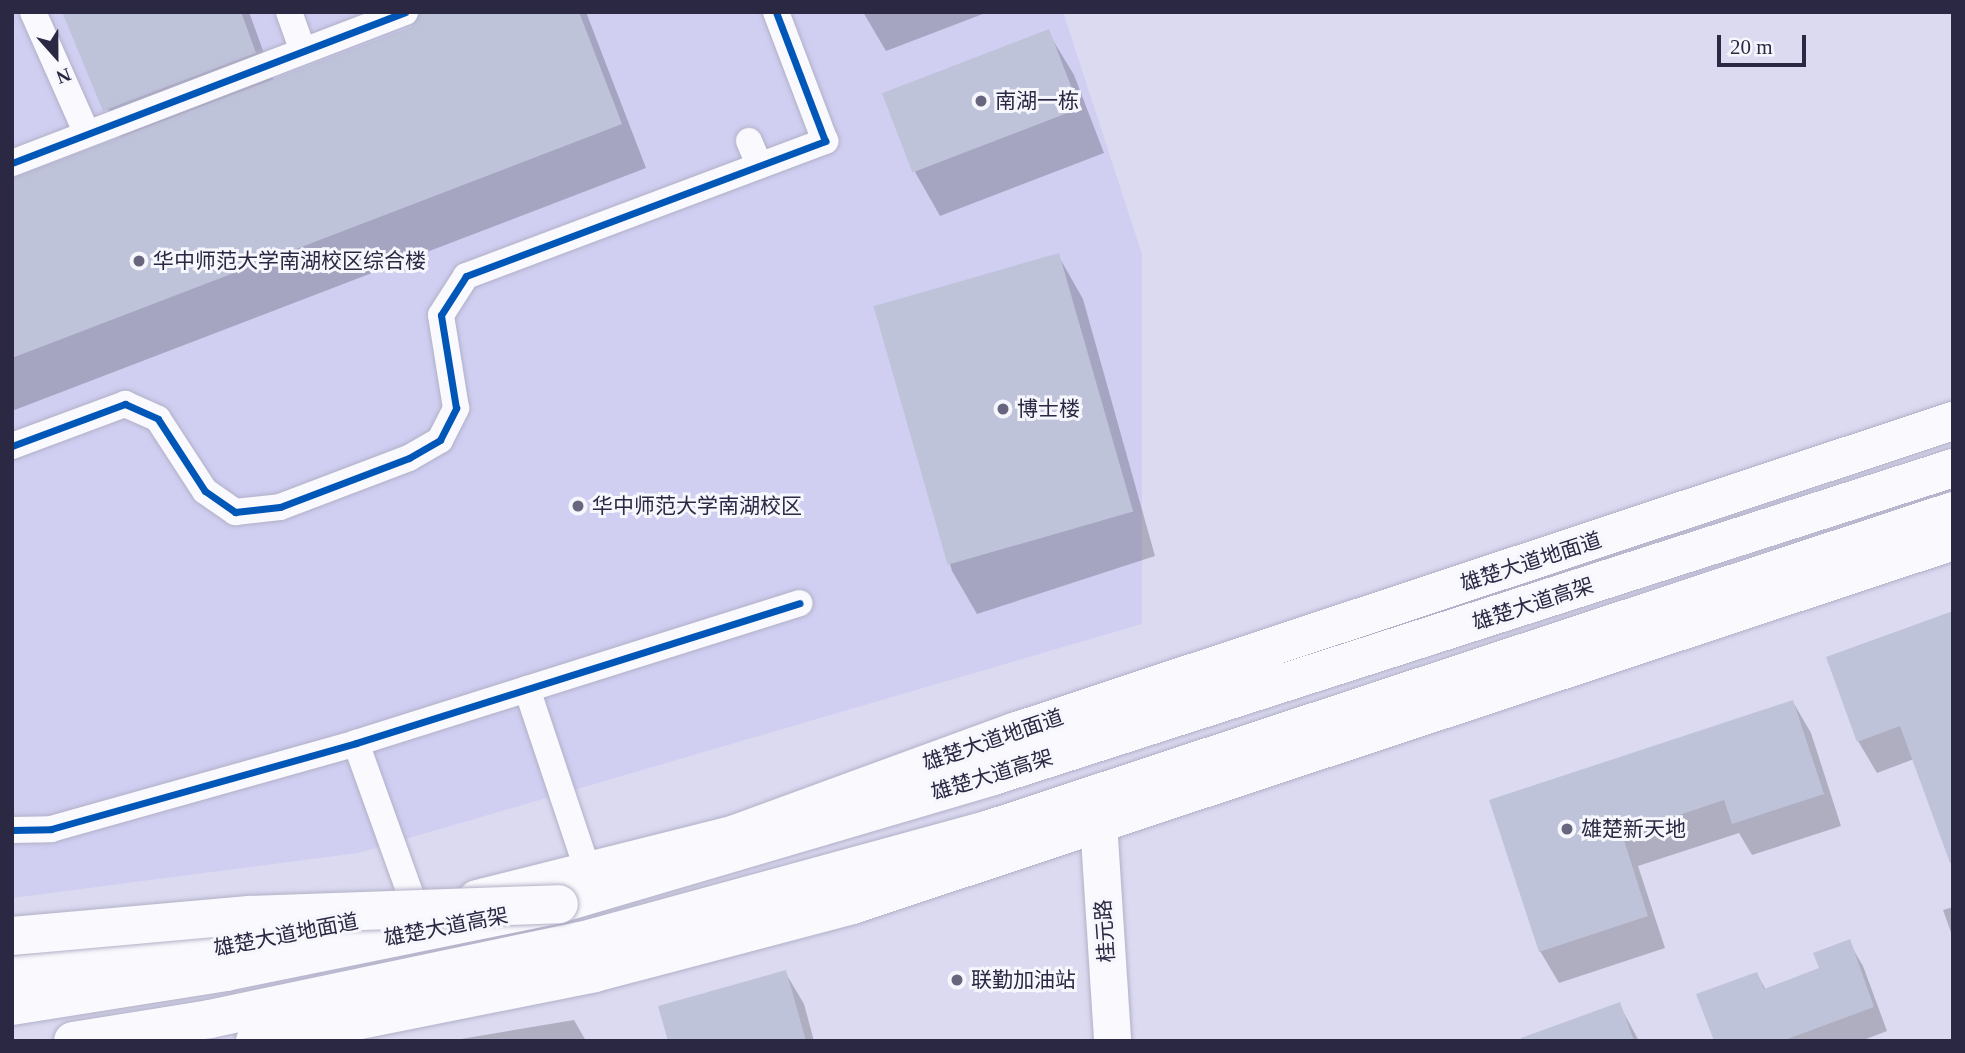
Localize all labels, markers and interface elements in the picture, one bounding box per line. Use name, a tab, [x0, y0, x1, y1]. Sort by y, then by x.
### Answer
north arrow	[21, 21, 91, 91]
scale bar	[1720, 21, 1809, 65]
text: 20 m	[1730, 35, 1773, 59]
text: N	[54, 64, 74, 88]
place label: 南湖一栋	[995, 88, 1079, 114]
marker: 南湖一栋	[973, 93, 989, 109]
place label: 华中师范大学南湖校区综合楼	[153, 248, 426, 274]
marker: 华中师范大学南湖校区综合楼	[131, 253, 147, 269]
place label: 博士楼	[1017, 396, 1080, 422]
marker: 博士楼	[995, 401, 1011, 417]
place label: 华中师范大学南湖校区	[592, 493, 802, 519]
marker: 华中师范大学南湖校区	[570, 498, 586, 514]
street label: 雄楚大道地面道	[1457, 527, 1605, 597]
street label: 雄楚大道高架	[1469, 573, 1597, 635]
street label: 雄楚大道地面道	[919, 704, 1067, 776]
street label: 雄楚大道高架	[928, 745, 1056, 805]
place label: 雄楚新天地	[1581, 816, 1686, 842]
marker: 雄楚新天地	[1559, 821, 1575, 837]
street label: 桂元路	[1090, 899, 1120, 963]
street label: 雄楚大道高架	[382, 903, 510, 951]
street label: 雄楚大道地面道	[211, 909, 361, 961]
place label: 联勤加油站	[971, 967, 1076, 993]
marker: 联勤加油站	[949, 972, 965, 988]

